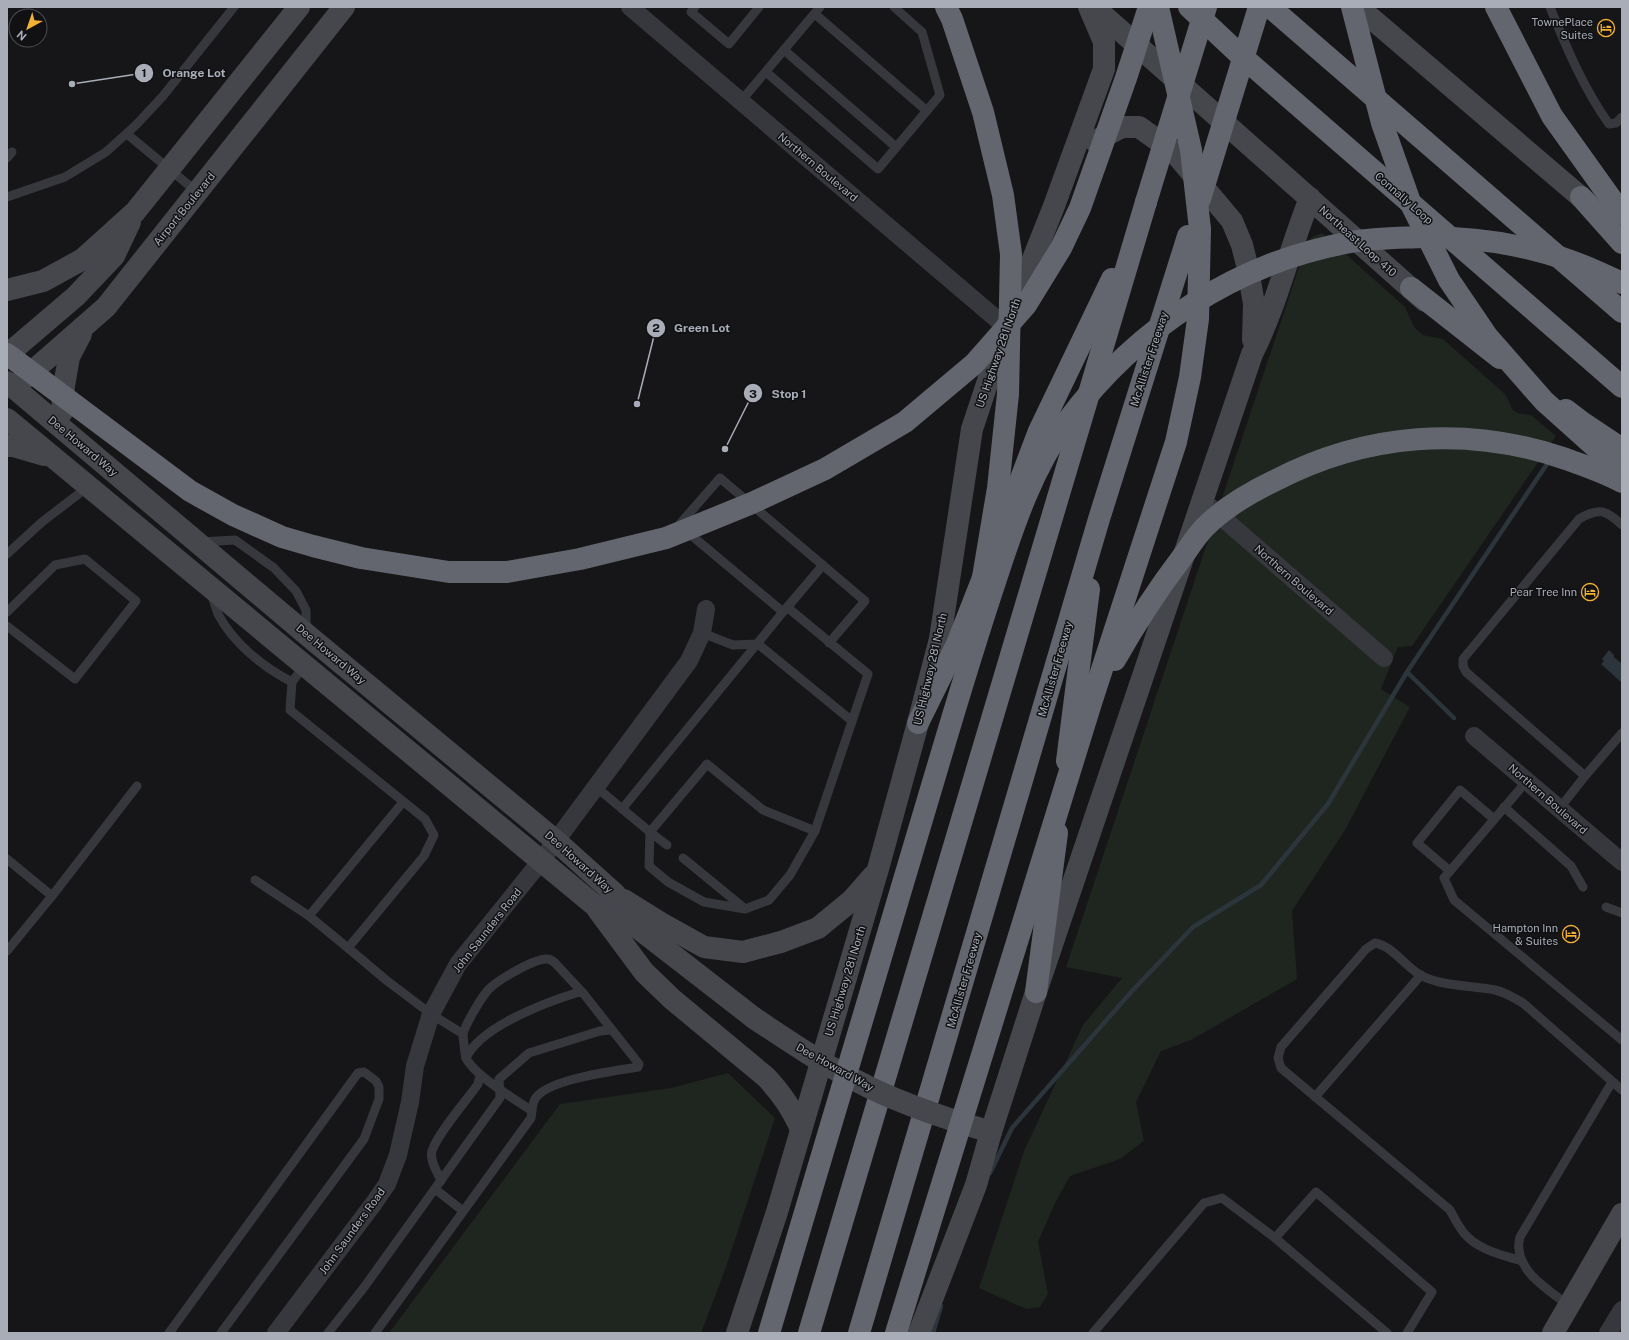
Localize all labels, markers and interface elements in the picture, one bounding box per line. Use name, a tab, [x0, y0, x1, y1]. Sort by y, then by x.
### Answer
north arrow	[8, 8, 48, 48]
place label: TownePlace Suites	[1531, 16, 1593, 41]
hotel icon: TownePlace Suites	[1596, 18, 1616, 38]
text: N	[14, 28, 29, 43]
callout: Orange Lot	[134, 61, 233, 85]
text: 1	[141, 66, 147, 80]
text: Orange Lot	[162, 66, 226, 80]
street label: Northern Boulevard	[776, 130, 860, 204]
street label: Airport Boulevard	[151, 170, 217, 248]
street label: Connally Loop	[1373, 170, 1436, 227]
street label: Northeast Loop 410	[1317, 203, 1399, 279]
street label: US Highway 281 North	[974, 297, 1022, 409]
street label: McAllister Freeway	[1128, 310, 1170, 408]
callout: Green Lot	[646, 316, 738, 340]
text: 2	[652, 321, 660, 335]
text: Green Lot	[674, 321, 730, 335]
callout: Stop 1	[743, 381, 814, 405]
text: 3	[749, 387, 757, 401]
text: Stop 1	[772, 387, 806, 401]
street label: Dee Howard Way	[46, 414, 120, 479]
street label: Northern Boulevard	[1252, 543, 1336, 617]
hotel icon: Pear Tree Inn	[1580, 582, 1600, 602]
place label: Pear Tree Inn	[1510, 586, 1577, 598]
street label: US Highway 281 North	[911, 612, 949, 726]
street label: McAllister Freeway	[1036, 620, 1074, 718]
street label: Dee Howard Way	[294, 622, 368, 687]
street label: Northern Boulevard	[1506, 762, 1590, 836]
street label: Dee Howard Way	[543, 829, 615, 896]
street label: John Saunders Road	[450, 886, 524, 974]
place label: Hampton Inn & Suites	[1493, 922, 1558, 947]
street label: US Highway 281 North	[822, 924, 868, 1038]
hotel icon: Hampton Inn & Suites	[1561, 924, 1581, 944]
street label: McAllister Freeway	[945, 931, 983, 1029]
street label: Dee Howard Way	[794, 1041, 876, 1093]
street label: John Saunders Road	[317, 1186, 387, 1276]

